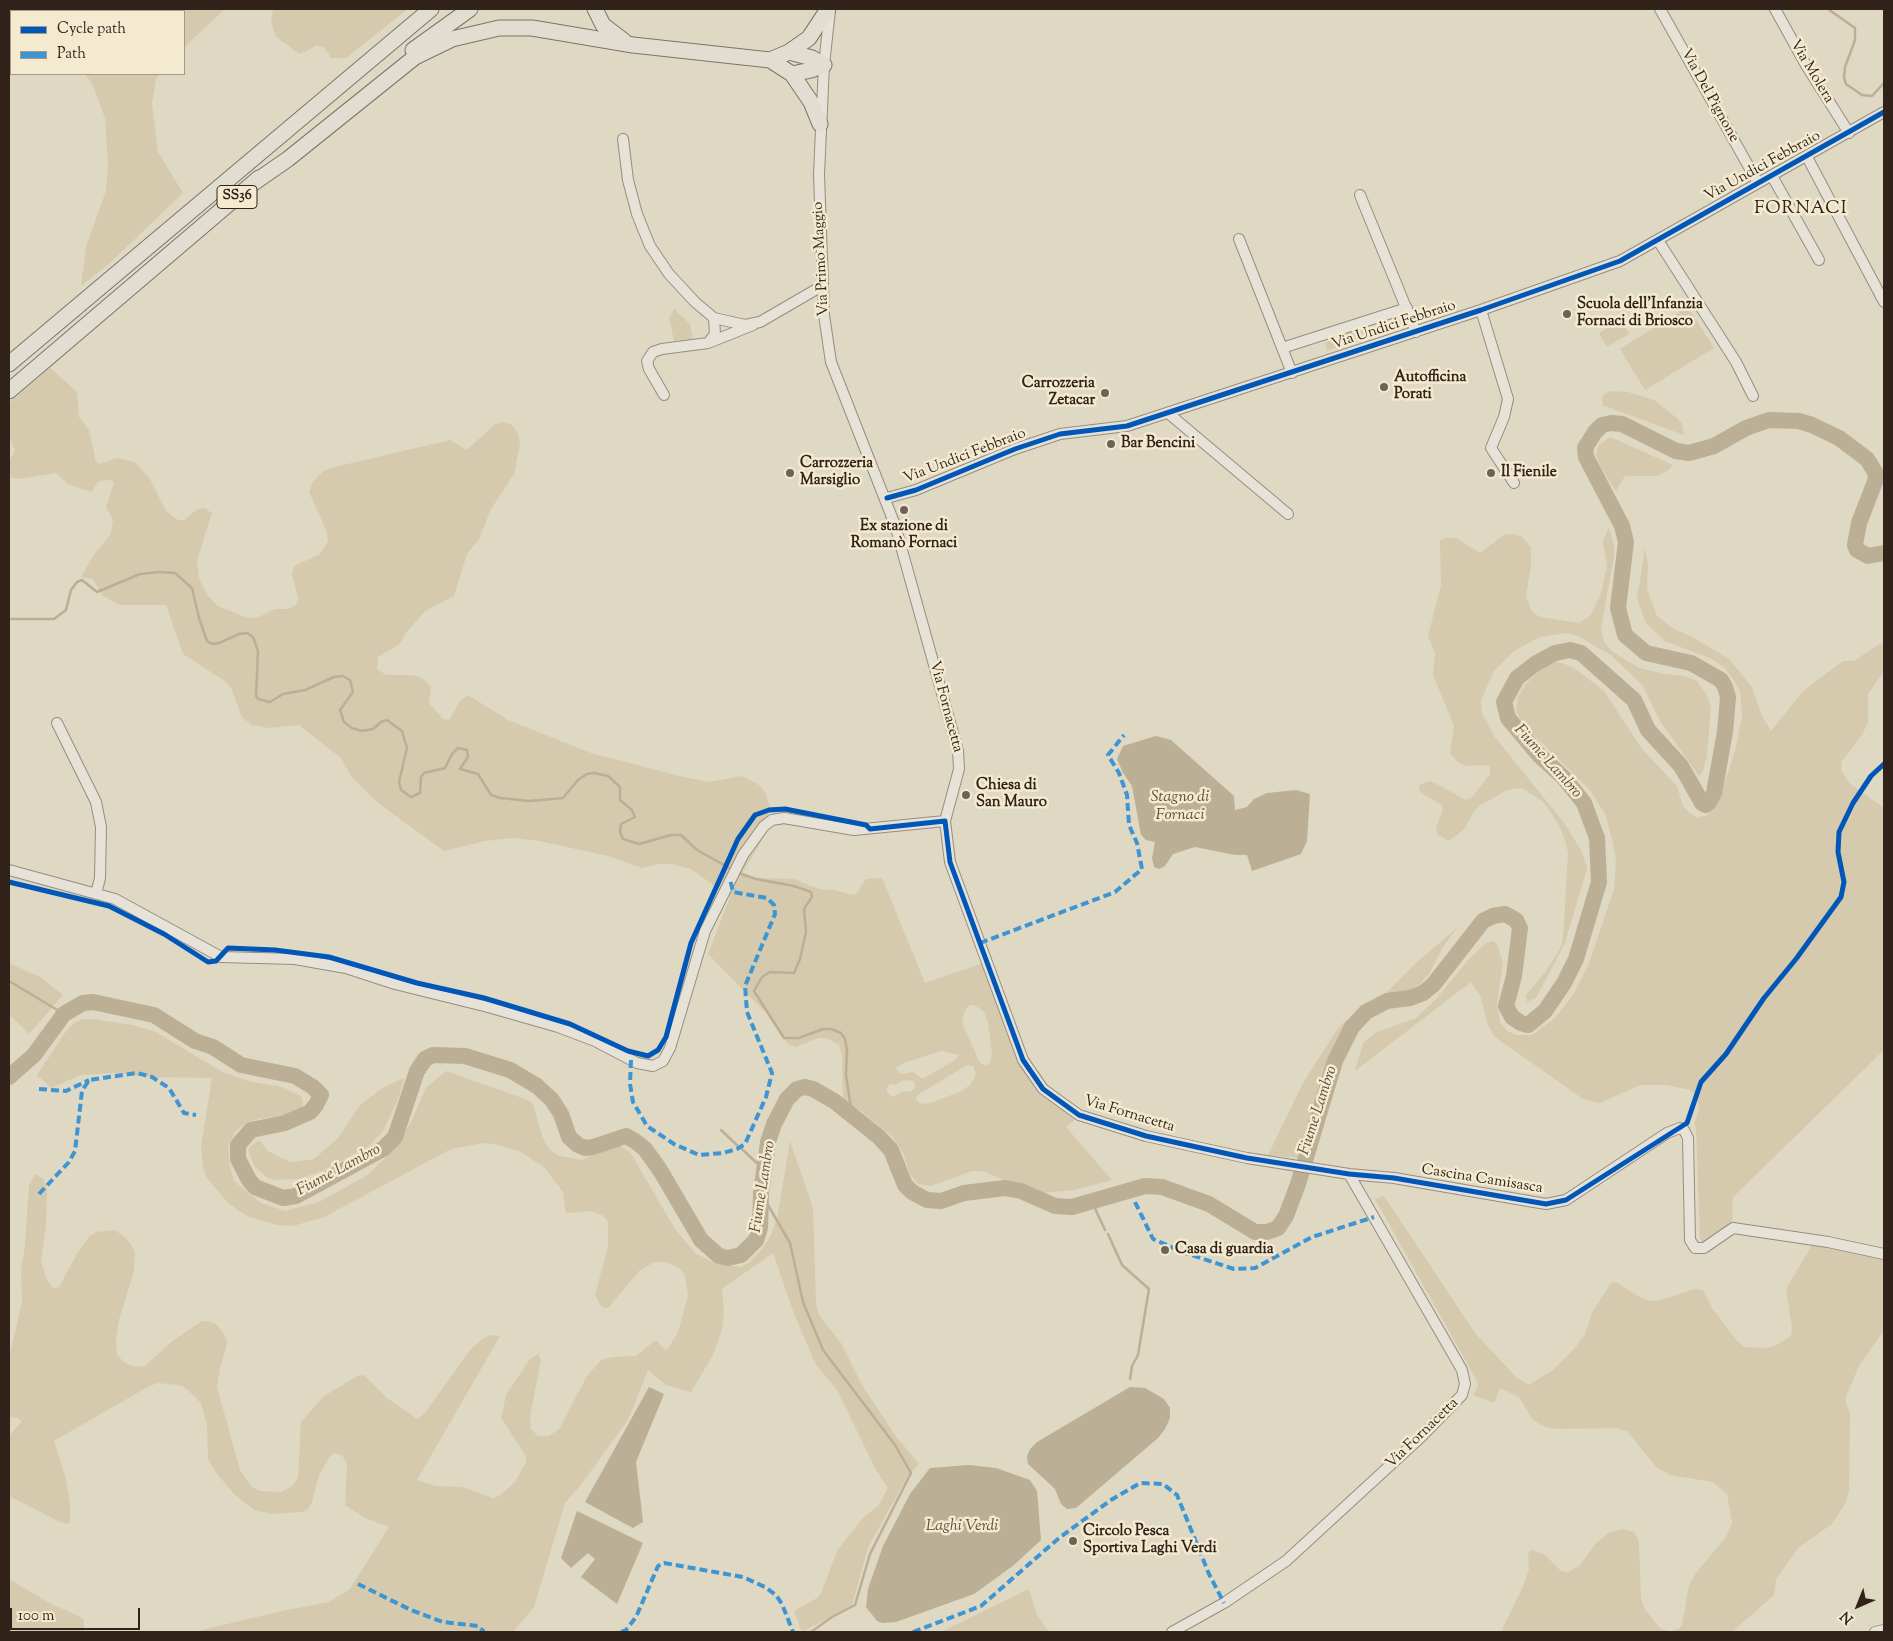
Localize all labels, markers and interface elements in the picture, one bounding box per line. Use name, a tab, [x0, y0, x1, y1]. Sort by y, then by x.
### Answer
legend	[10, 10, 185, 75]
text: Cycle path	[57, 19, 126, 40]
street label: Via Molera	[1785, 37, 1837, 107]
text: Path	[57, 44, 86, 65]
street label: Via Del Pignone	[1676, 46, 1742, 146]
street label: Via Undici Febbraio	[1702, 128, 1824, 206]
road number: SS36	[217, 186, 257, 208]
district label: FORNACI	[1753, 199, 1849, 221]
street label: Via Primo Maggio	[810, 201, 834, 317]
place label: Scuola dell’Infanzia Fornaci di Briosco	[1577, 296, 1703, 331]
street label: Via Undici Febbraio	[1330, 297, 1458, 355]
marker: Scuola dell’Infanzia Fornaci di Briosco	[1561, 308, 1573, 320]
place label: Autofficina Porati	[1394, 369, 1467, 404]
place label: Carrozzeria Zetacar	[1022, 375, 1095, 410]
marker: Autofficina Porati	[1378, 381, 1390, 393]
marker: Carrozzeria Zetacar	[1099, 387, 1111, 399]
street label: Via Undici Febbraio	[901, 425, 1029, 489]
place label: Bar Bencini	[1121, 435, 1195, 453]
marker: Bar Bencini	[1105, 438, 1117, 450]
place label: Carrozzeria Marsiglio	[800, 455, 873, 490]
place label: Il Fienile	[1501, 464, 1557, 482]
marker: Carrozzeria Marsiglio	[784, 467, 796, 479]
marker: Il Fienile	[1485, 467, 1497, 479]
marker: Ex stazione di Romanò Fornaci	[898, 504, 910, 516]
place label: Ex stazione di Romanò Fornaci	[851, 518, 957, 553]
street label: Via Fornacetta	[924, 659, 966, 755]
water label: Fiume Lambro	[1509, 721, 1585, 803]
place label: Chiesa di San Mauro	[976, 777, 1047, 812]
water label: Stagno di Fornaci	[1151, 788, 1209, 826]
marker: Chiesa di San Mauro	[960, 789, 972, 801]
water label: Fiume Lambro	[1296, 1064, 1342, 1158]
street label: Via Fornacetta	[1081, 1093, 1177, 1137]
water label: Fiume Lambro	[747, 1140, 781, 1234]
water label: Fiume Lambro	[294, 1141, 384, 1201]
street label: Cascina Camisasca	[1420, 1162, 1544, 1198]
place label: Casa di guardia	[1175, 1241, 1274, 1259]
marker: Casa di guardia	[1159, 1244, 1171, 1256]
street label: Via Fornacetta	[1383, 1395, 1463, 1473]
water label: Laghi Verdi	[926, 1517, 998, 1537]
place label: Circolo Pesca Sportiva Laghi Verdi	[1083, 1523, 1217, 1558]
marker: Circolo Pesca Sportiva Laghi Verdi	[1067, 1535, 1079, 1547]
north arrow	[1833, 1581, 1883, 1631]
scale bar	[12, 1598, 142, 1630]
text: 100 m	[18, 1606, 54, 1627]
text: N	[1837, 1606, 1859, 1628]

